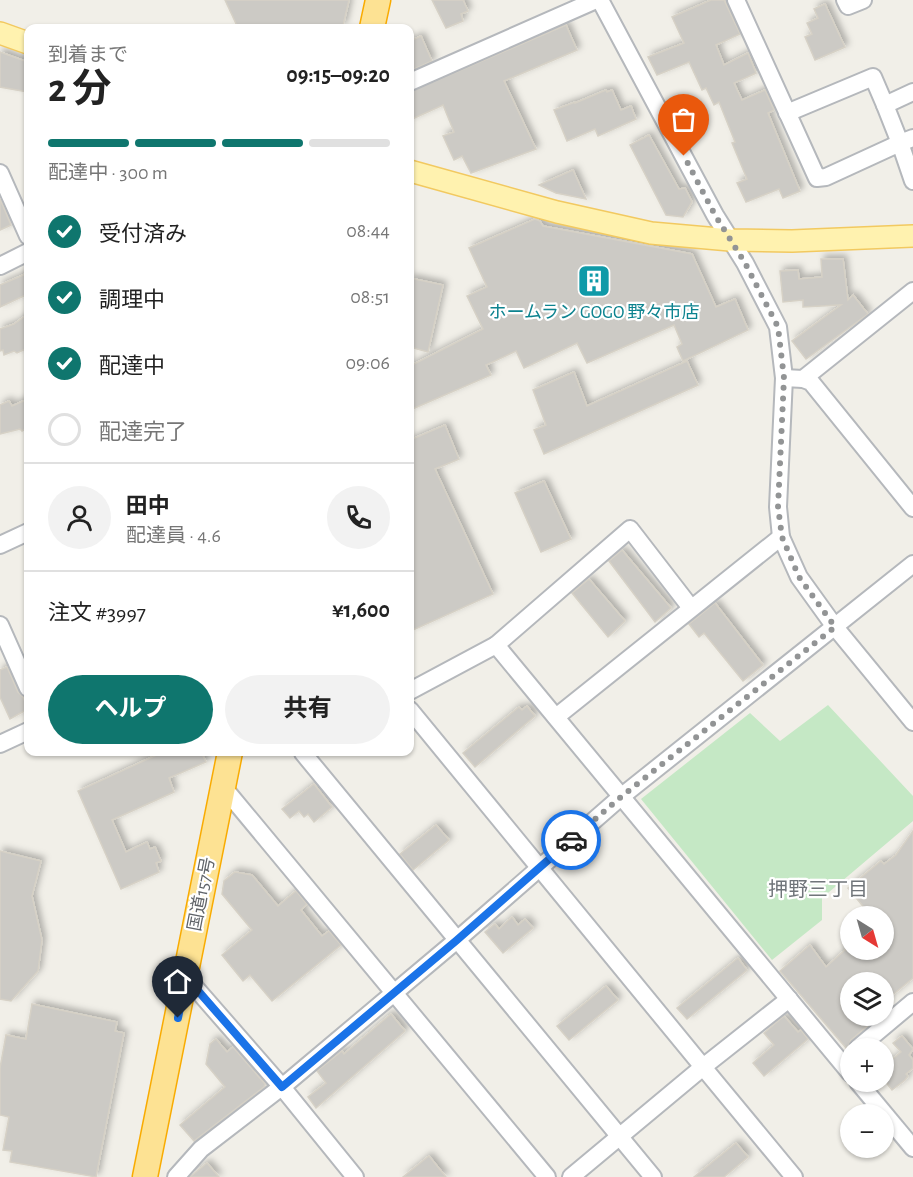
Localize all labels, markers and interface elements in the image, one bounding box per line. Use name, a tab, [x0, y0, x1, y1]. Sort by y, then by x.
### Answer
text: 到着まで	[48, 45, 128, 65]
text: 09:15–09:20	[286, 64, 390, 86]
text: 2 分	[48, 70, 111, 109]
pin	[658, 94, 709, 156]
icon: bag	[667, 103, 700, 136]
text: 配達中 · 300 m	[48, 163, 168, 183]
icon: check	[48, 215, 81, 248]
text: 08:44	[346, 221, 390, 241]
text: 受付済み	[99, 223, 187, 245]
building icon: ホームラン GOGO 野々市店	[576, 263, 612, 299]
icon: check	[48, 281, 81, 314]
text: 08:51	[350, 287, 390, 307]
text: 調理中	[99, 289, 165, 311]
place label: ホームラン GOGO 野々市店	[489, 303, 699, 322]
icon: check	[48, 347, 81, 380]
text: 09:06	[346, 353, 390, 373]
text: 配達中	[99, 355, 165, 377]
text: 配達完了	[99, 421, 187, 443]
button: person	[48, 486, 111, 549]
button: phone	[327, 486, 390, 549]
text: 田中	[126, 495, 170, 517]
text: 配達員 · 4.6	[126, 526, 221, 546]
text: ¥1,600	[332, 599, 390, 621]
text: 注文 #3997	[48, 602, 146, 624]
button: ヘルプ	[48, 675, 213, 744]
button: 共有	[225, 675, 390, 744]
courier	[541, 810, 601, 870]
icon: car	[555, 824, 588, 857]
street label: 国道157号	[184, 855, 218, 933]
district label: 押野三丁目	[768, 879, 868, 900]
north arrow	[840, 906, 894, 960]
map controls	[840, 906, 894, 1158]
pin	[152, 956, 203, 1018]
icon: home	[161, 965, 194, 998]
button: layers	[840, 972, 894, 1026]
button: +	[840, 1038, 894, 1092]
button: −	[840, 1104, 894, 1158]

